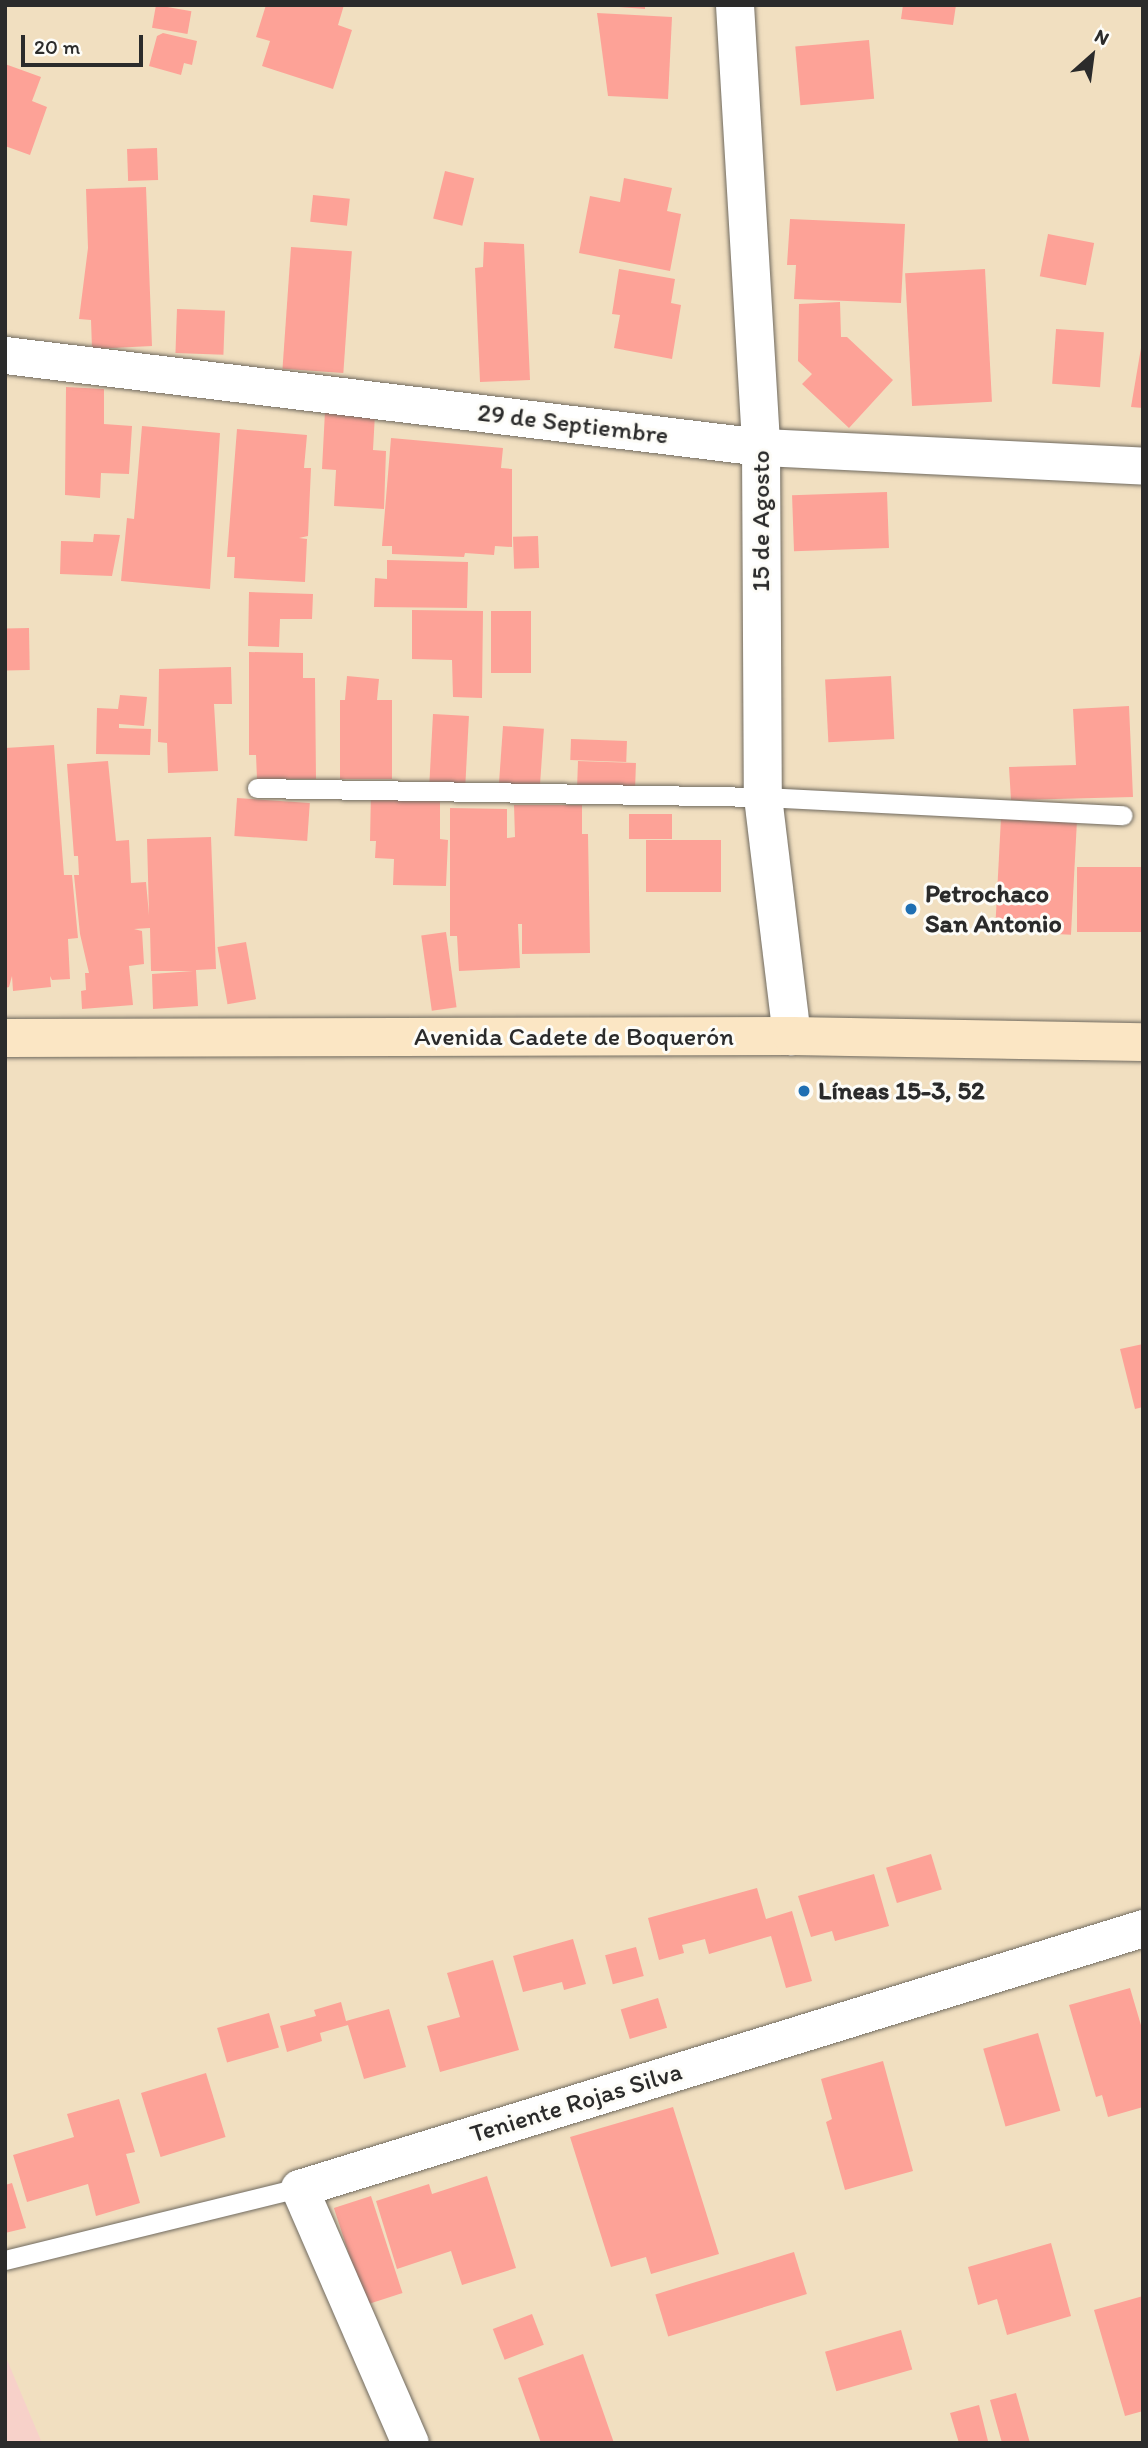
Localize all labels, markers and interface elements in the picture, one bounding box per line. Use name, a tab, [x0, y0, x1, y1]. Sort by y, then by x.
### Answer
scale bar	[24, 21, 147, 65]
north arrow	[1057, 21, 1127, 91]
text: N	[1091, 24, 1113, 50]
text: 20 m	[34, 34, 80, 59]
street label: 29 de Septiembre	[475, 397, 671, 451]
street label: 15 de Agosto	[745, 450, 777, 592]
place label: Petrochaco San Antonio	[925, 878, 1063, 940]
marker: Petrochaco San Antonio	[903, 901, 919, 917]
street label: Avenida Cadete de Boquerón	[414, 1021, 734, 1053]
place label: Líneas 15-3, 52	[818, 1075, 985, 1107]
marker: Líneas 15-3, 52	[796, 1083, 812, 1099]
street label: Teniente Rojas Silva	[467, 2056, 685, 2150]

